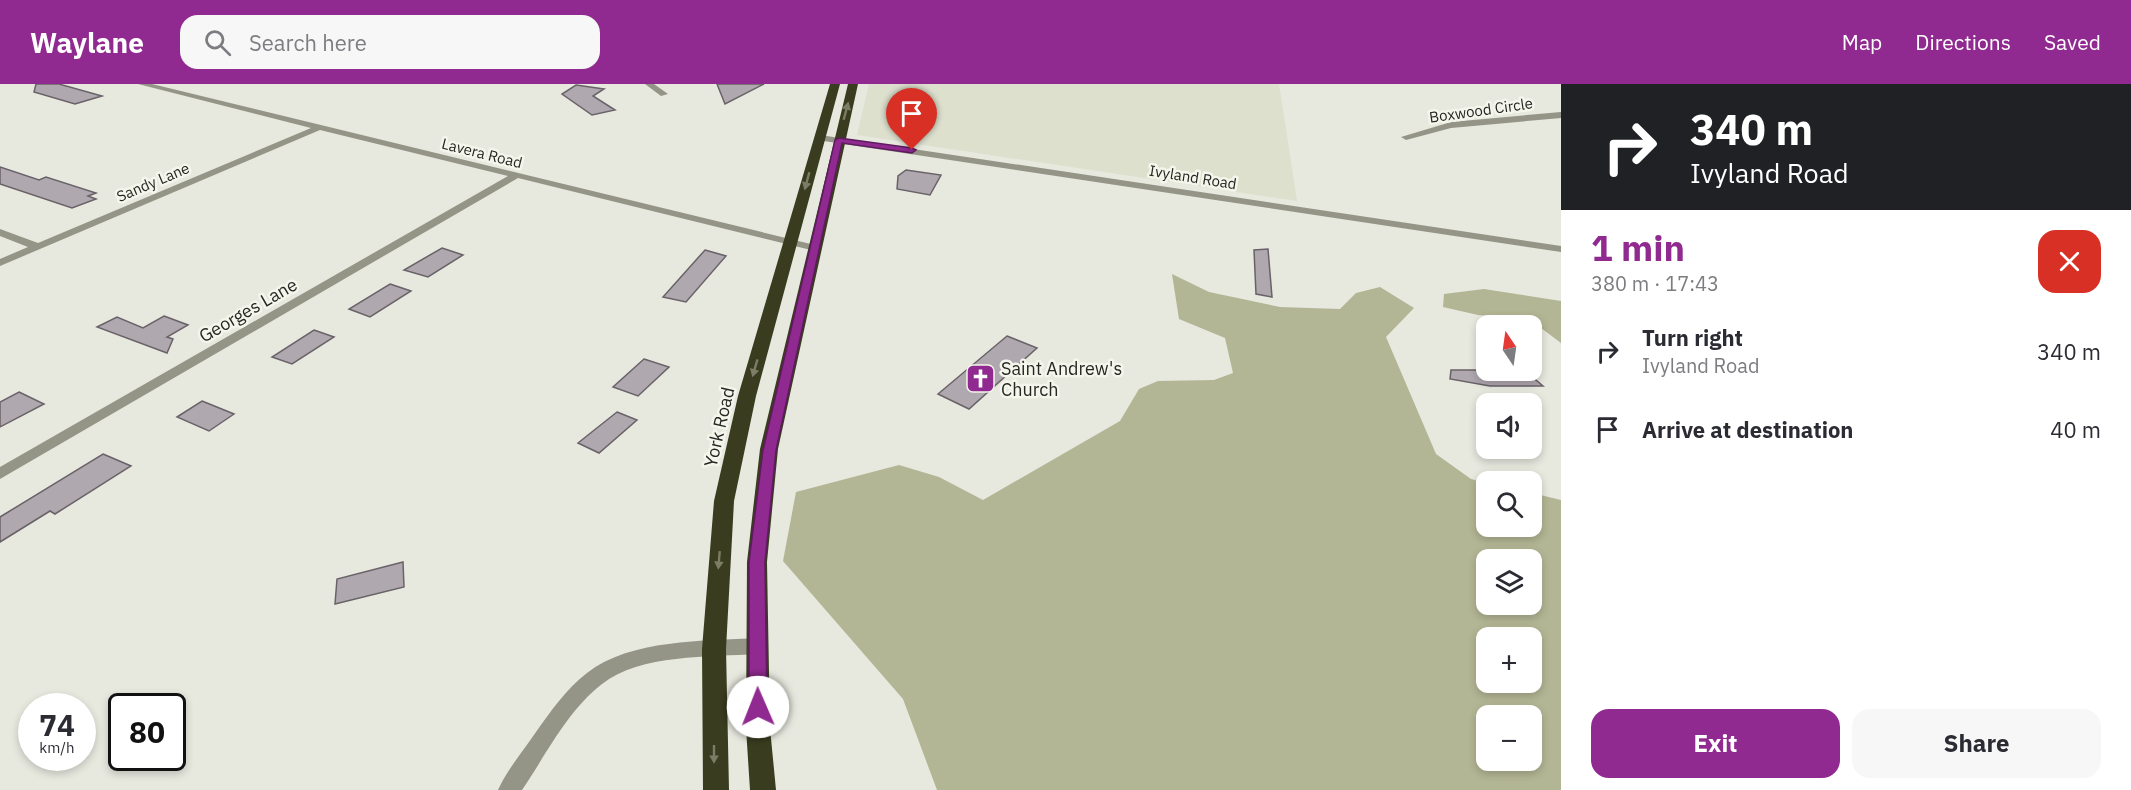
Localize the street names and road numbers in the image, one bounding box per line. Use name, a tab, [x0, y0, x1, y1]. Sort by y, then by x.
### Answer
street label: Boxwood Circle	[1428, 93, 1534, 127]
street label: Lavera Road	[440, 134, 524, 172]
street label: Sandy Lane	[114, 158, 192, 206]
street label: Ivyland Road	[1148, 161, 1238, 193]
street label: Georges Lane	[195, 273, 301, 347]
street label: York Road	[699, 385, 739, 469]

